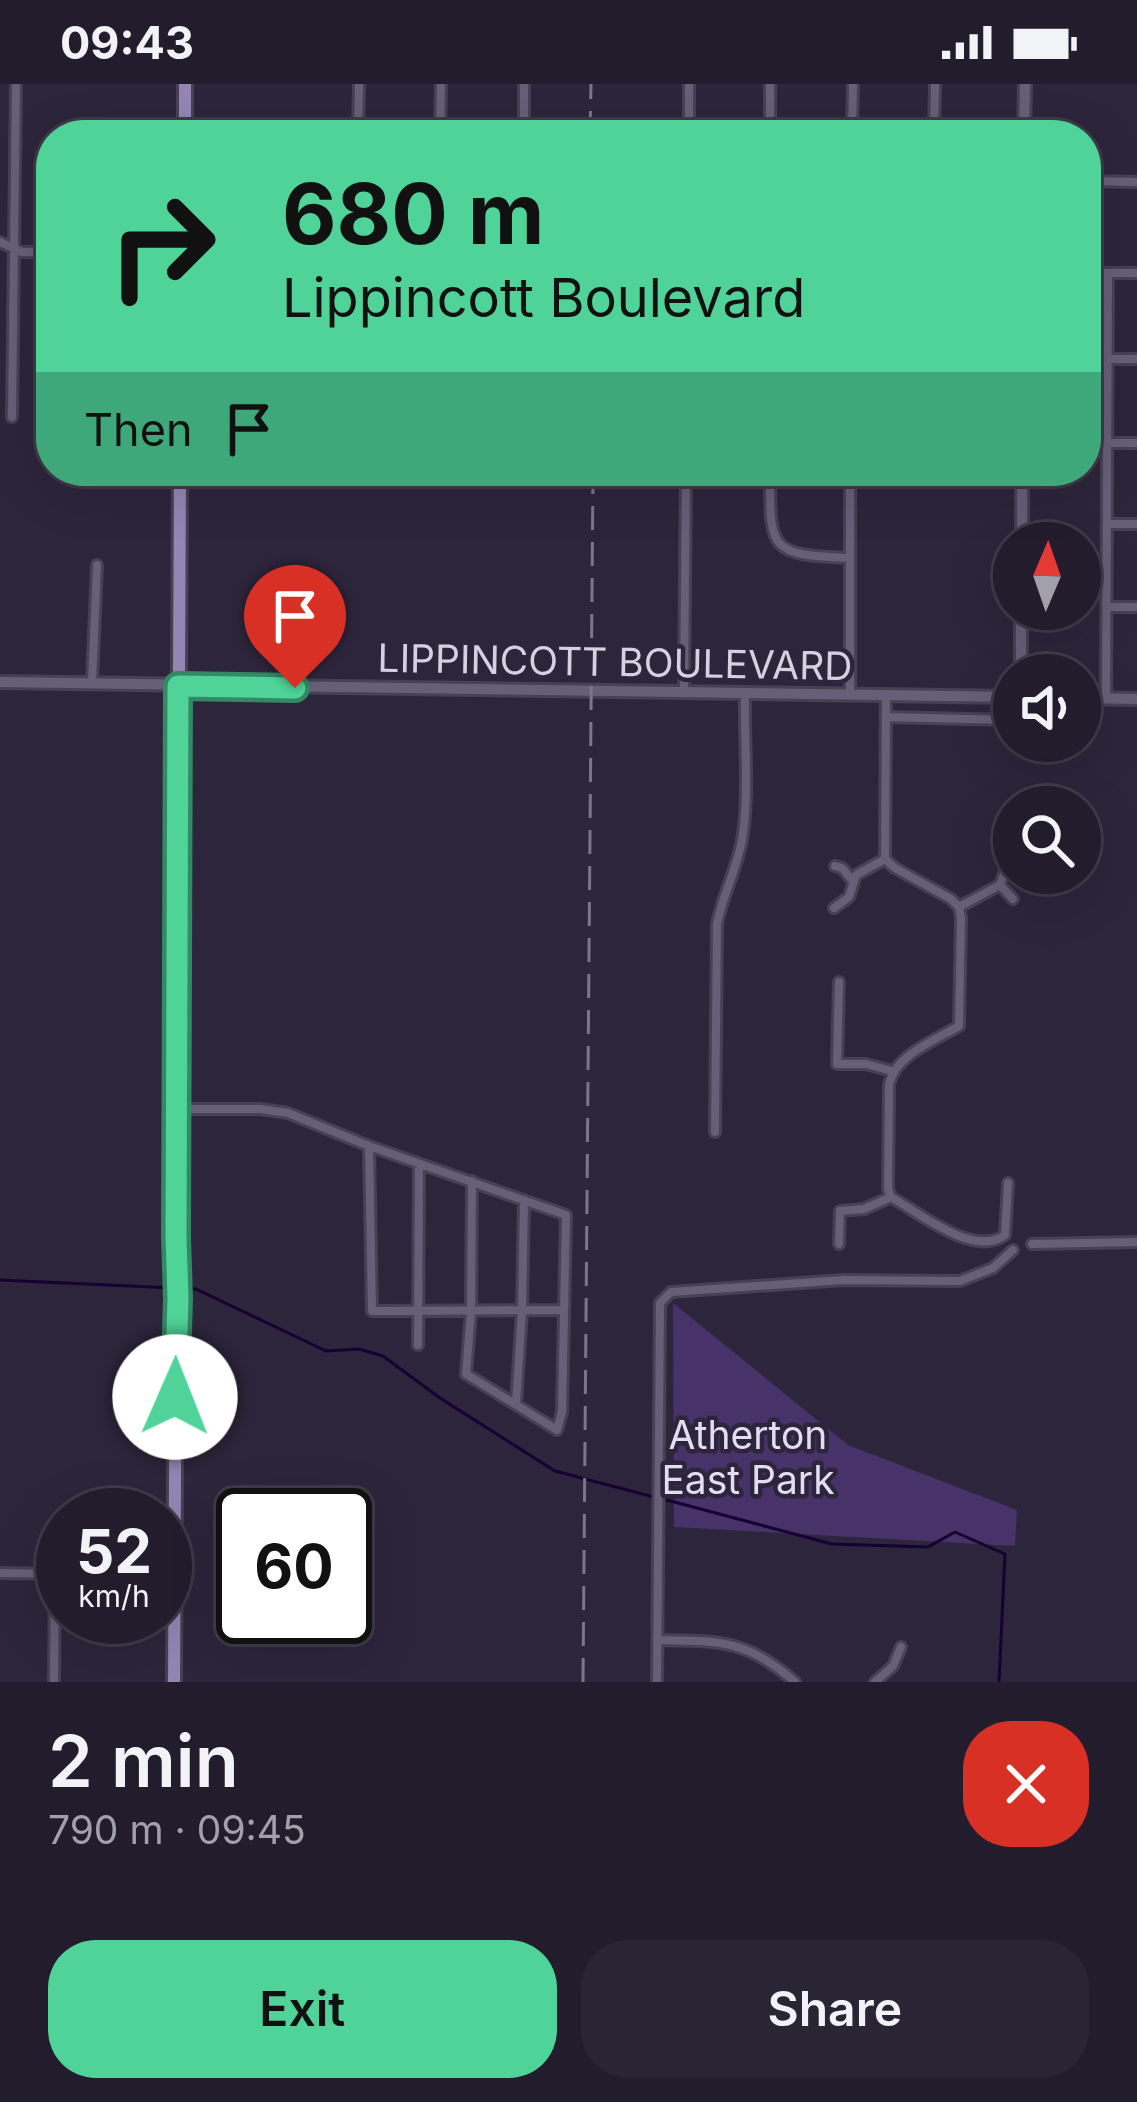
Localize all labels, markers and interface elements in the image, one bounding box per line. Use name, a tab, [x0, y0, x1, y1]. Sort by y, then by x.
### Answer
text: 09:43	[60, 15, 194, 70]
text: 680 m	[282, 163, 544, 264]
icon: right	[84, 168, 240, 324]
text: Lippincott Boulevard	[282, 265, 805, 330]
icon: arrive	[216, 396, 282, 462]
text: Then	[84, 402, 192, 457]
north arrow	[993, 522, 1101, 630]
map controls	[993, 522, 1101, 894]
pin	[244, 565, 346, 688]
icon: arrive	[262, 583, 328, 649]
street label: LIPPINCOTT BOULEVARD	[377, 634, 853, 689]
button: sound	[993, 654, 1101, 762]
button: search	[993, 786, 1101, 894]
position arrow	[112, 1334, 238, 1460]
park label: Atherton East Park	[661, 1411, 835, 1503]
speed limit sign: 60	[216, 1488, 372, 1644]
text: 52	[76, 1515, 152, 1587]
text: km/h	[78, 1578, 150, 1614]
text: 2 min	[48, 1717, 239, 1804]
button: close	[963, 1721, 1089, 1847]
text: 790 m · 09:45	[48, 1806, 306, 1853]
button: Exit	[48, 1940, 557, 2078]
button: Share	[581, 1940, 1089, 2078]

